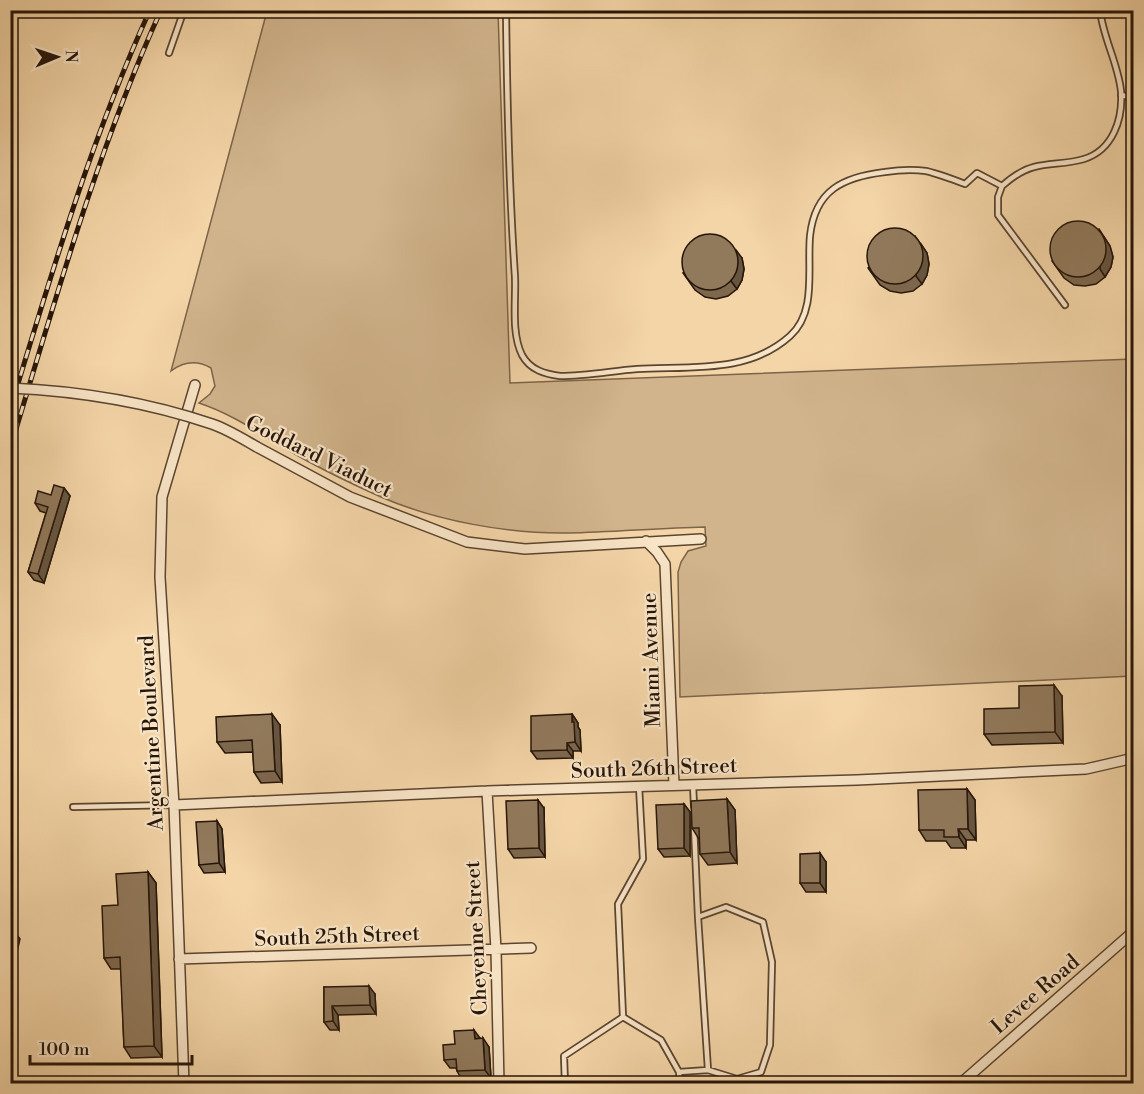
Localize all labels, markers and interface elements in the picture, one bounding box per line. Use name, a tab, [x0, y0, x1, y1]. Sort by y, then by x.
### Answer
north arrow	[27, 27, 87, 87]
text: N	[61, 50, 81, 64]
street label: Goddard Viaduct	[241, 410, 397, 504]
street label: Miami Avenue	[637, 592, 667, 728]
street label: Argentine Boulevard	[134, 634, 170, 832]
street label: South 26th Street	[570, 753, 738, 785]
street label: Cheyenne Street	[460, 859, 494, 1016]
street label: South 25th Street	[254, 921, 421, 953]
street label: Levee Road	[986, 949, 1085, 1040]
scale bar	[30, 1028, 192, 1066]
text: 100 m	[39, 1038, 90, 1061]

